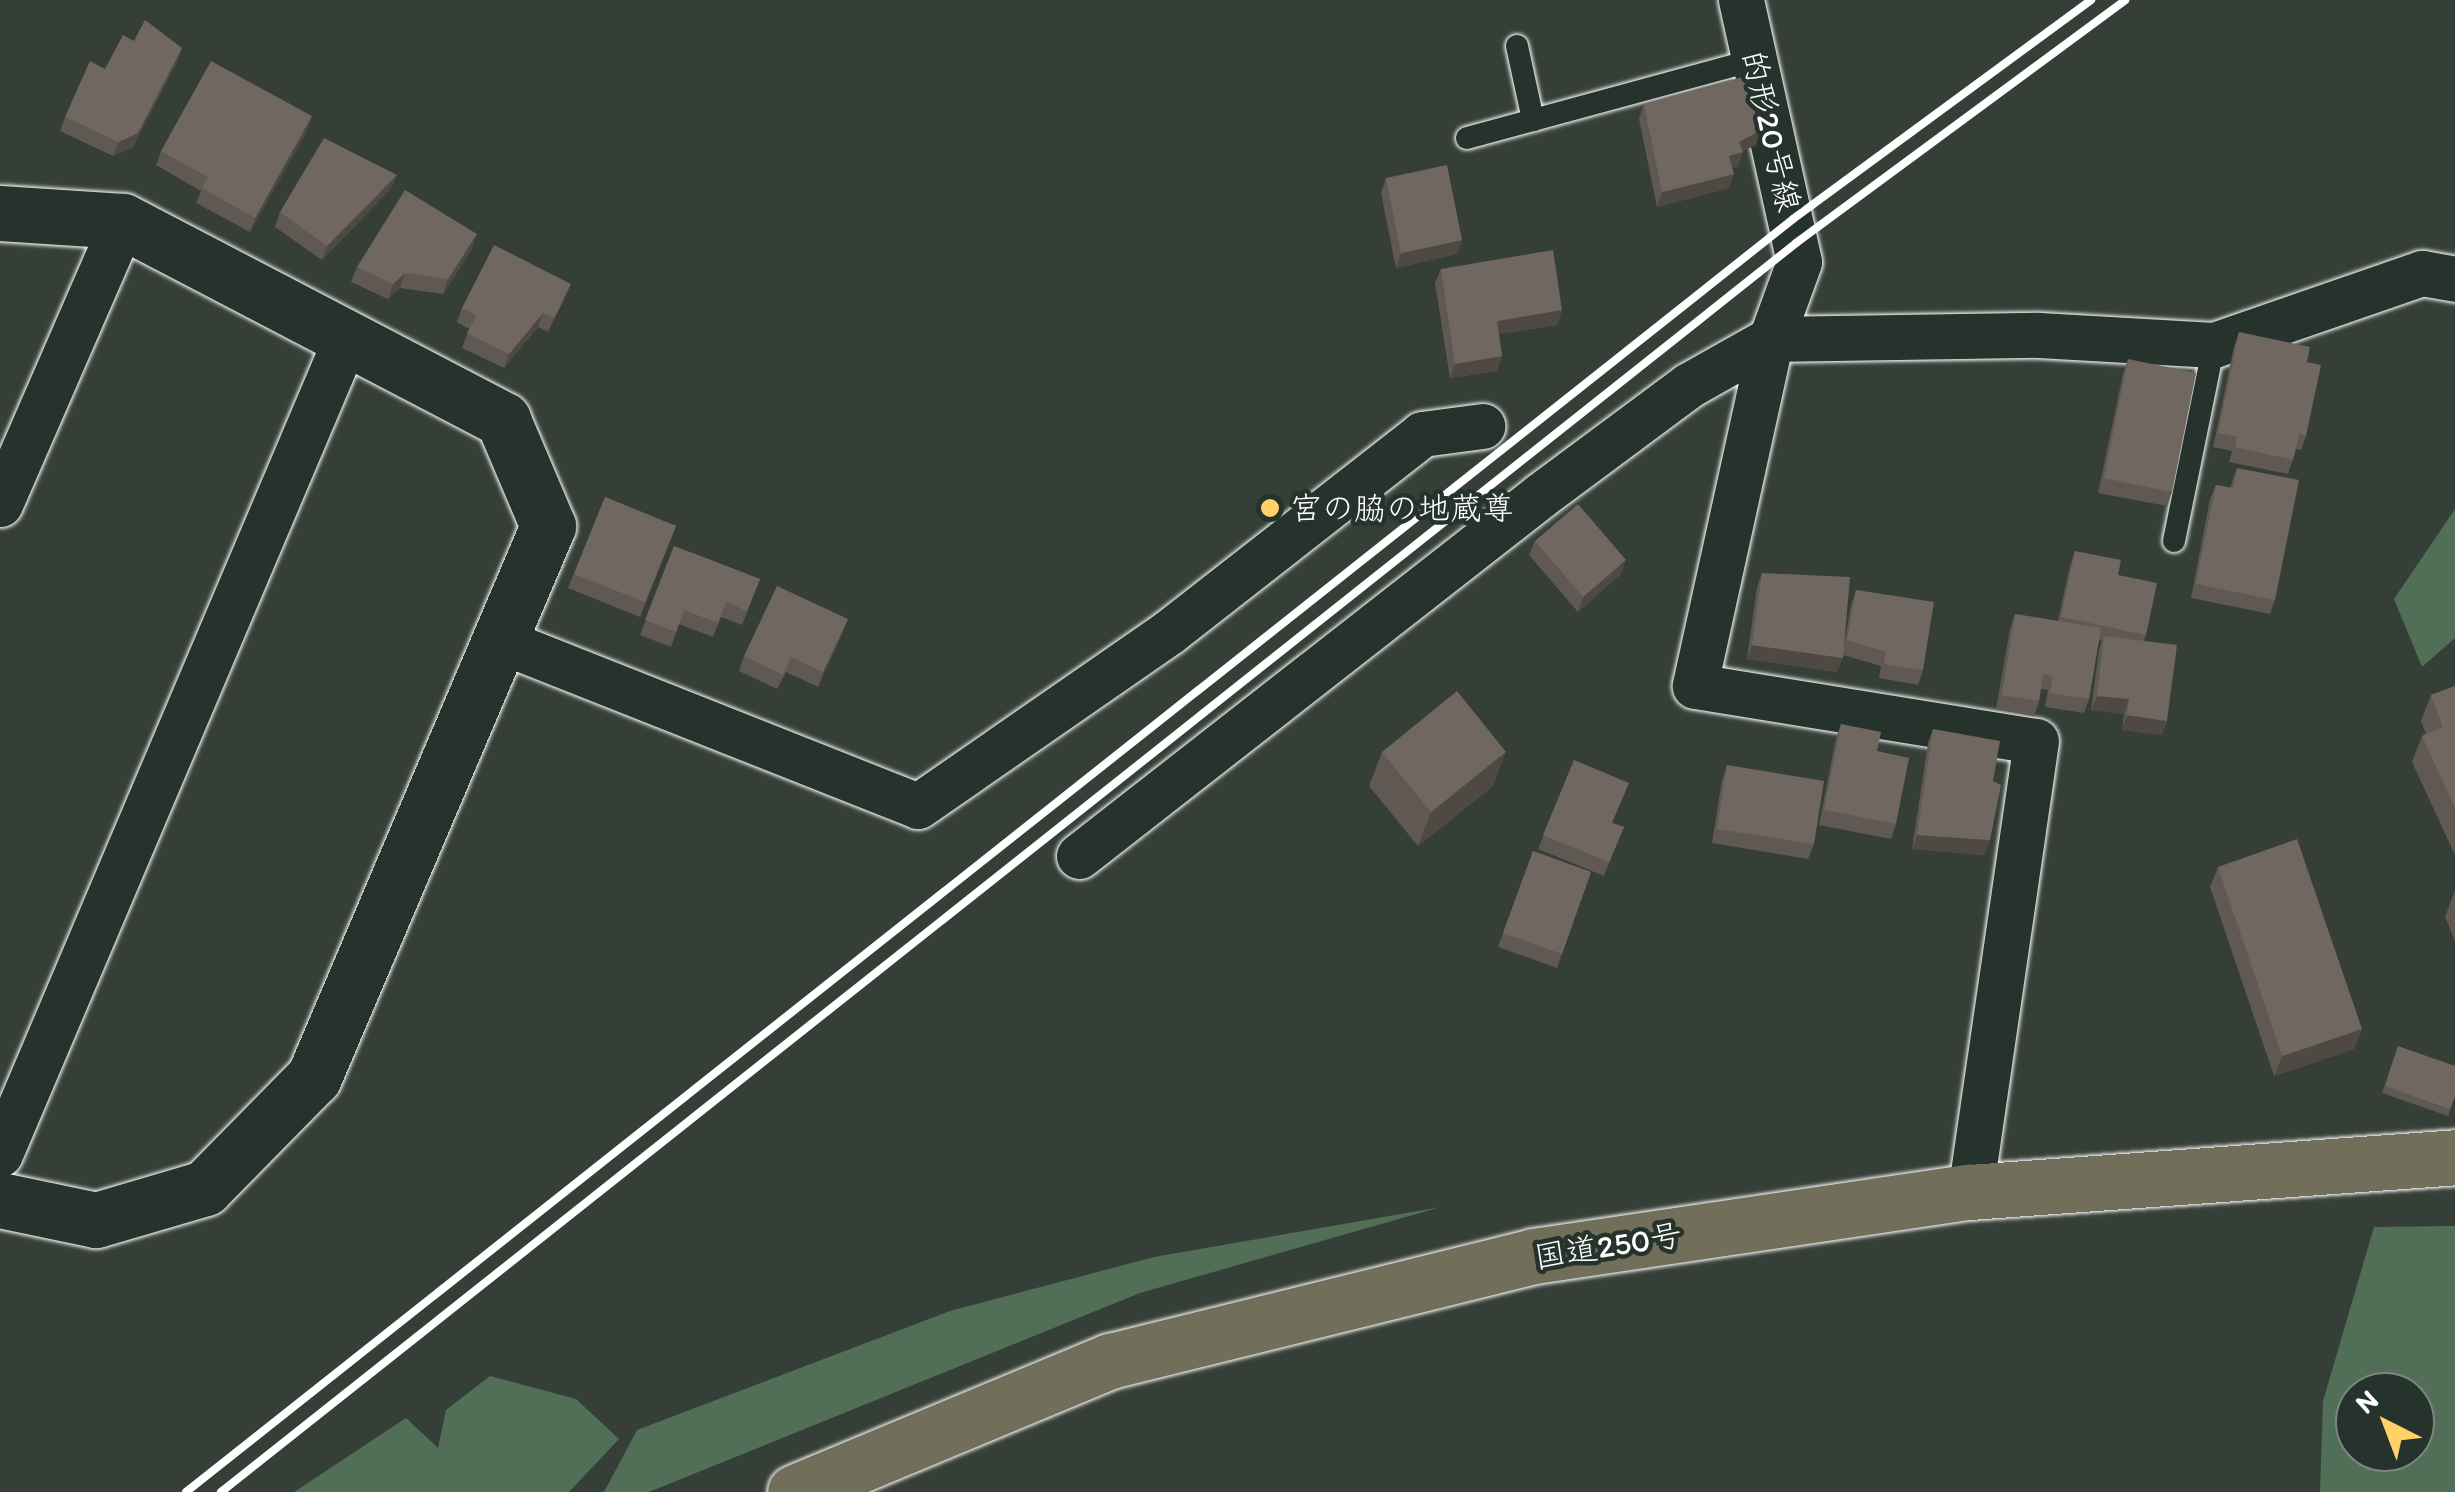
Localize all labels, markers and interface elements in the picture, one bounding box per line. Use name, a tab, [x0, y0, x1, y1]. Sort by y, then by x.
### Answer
street label: 的形20号線	[1734, 47, 1808, 215]
place label: 宮の脇の地蔵尊	[1290, 489, 1514, 527]
marker: 宮の脇の地蔵尊	[1259, 497, 1281, 519]
street label: 国道250号	[1531, 1215, 1685, 1277]
north arrow	[2335, 1372, 2435, 1472]
text: N	[2348, 1382, 2385, 1420]

